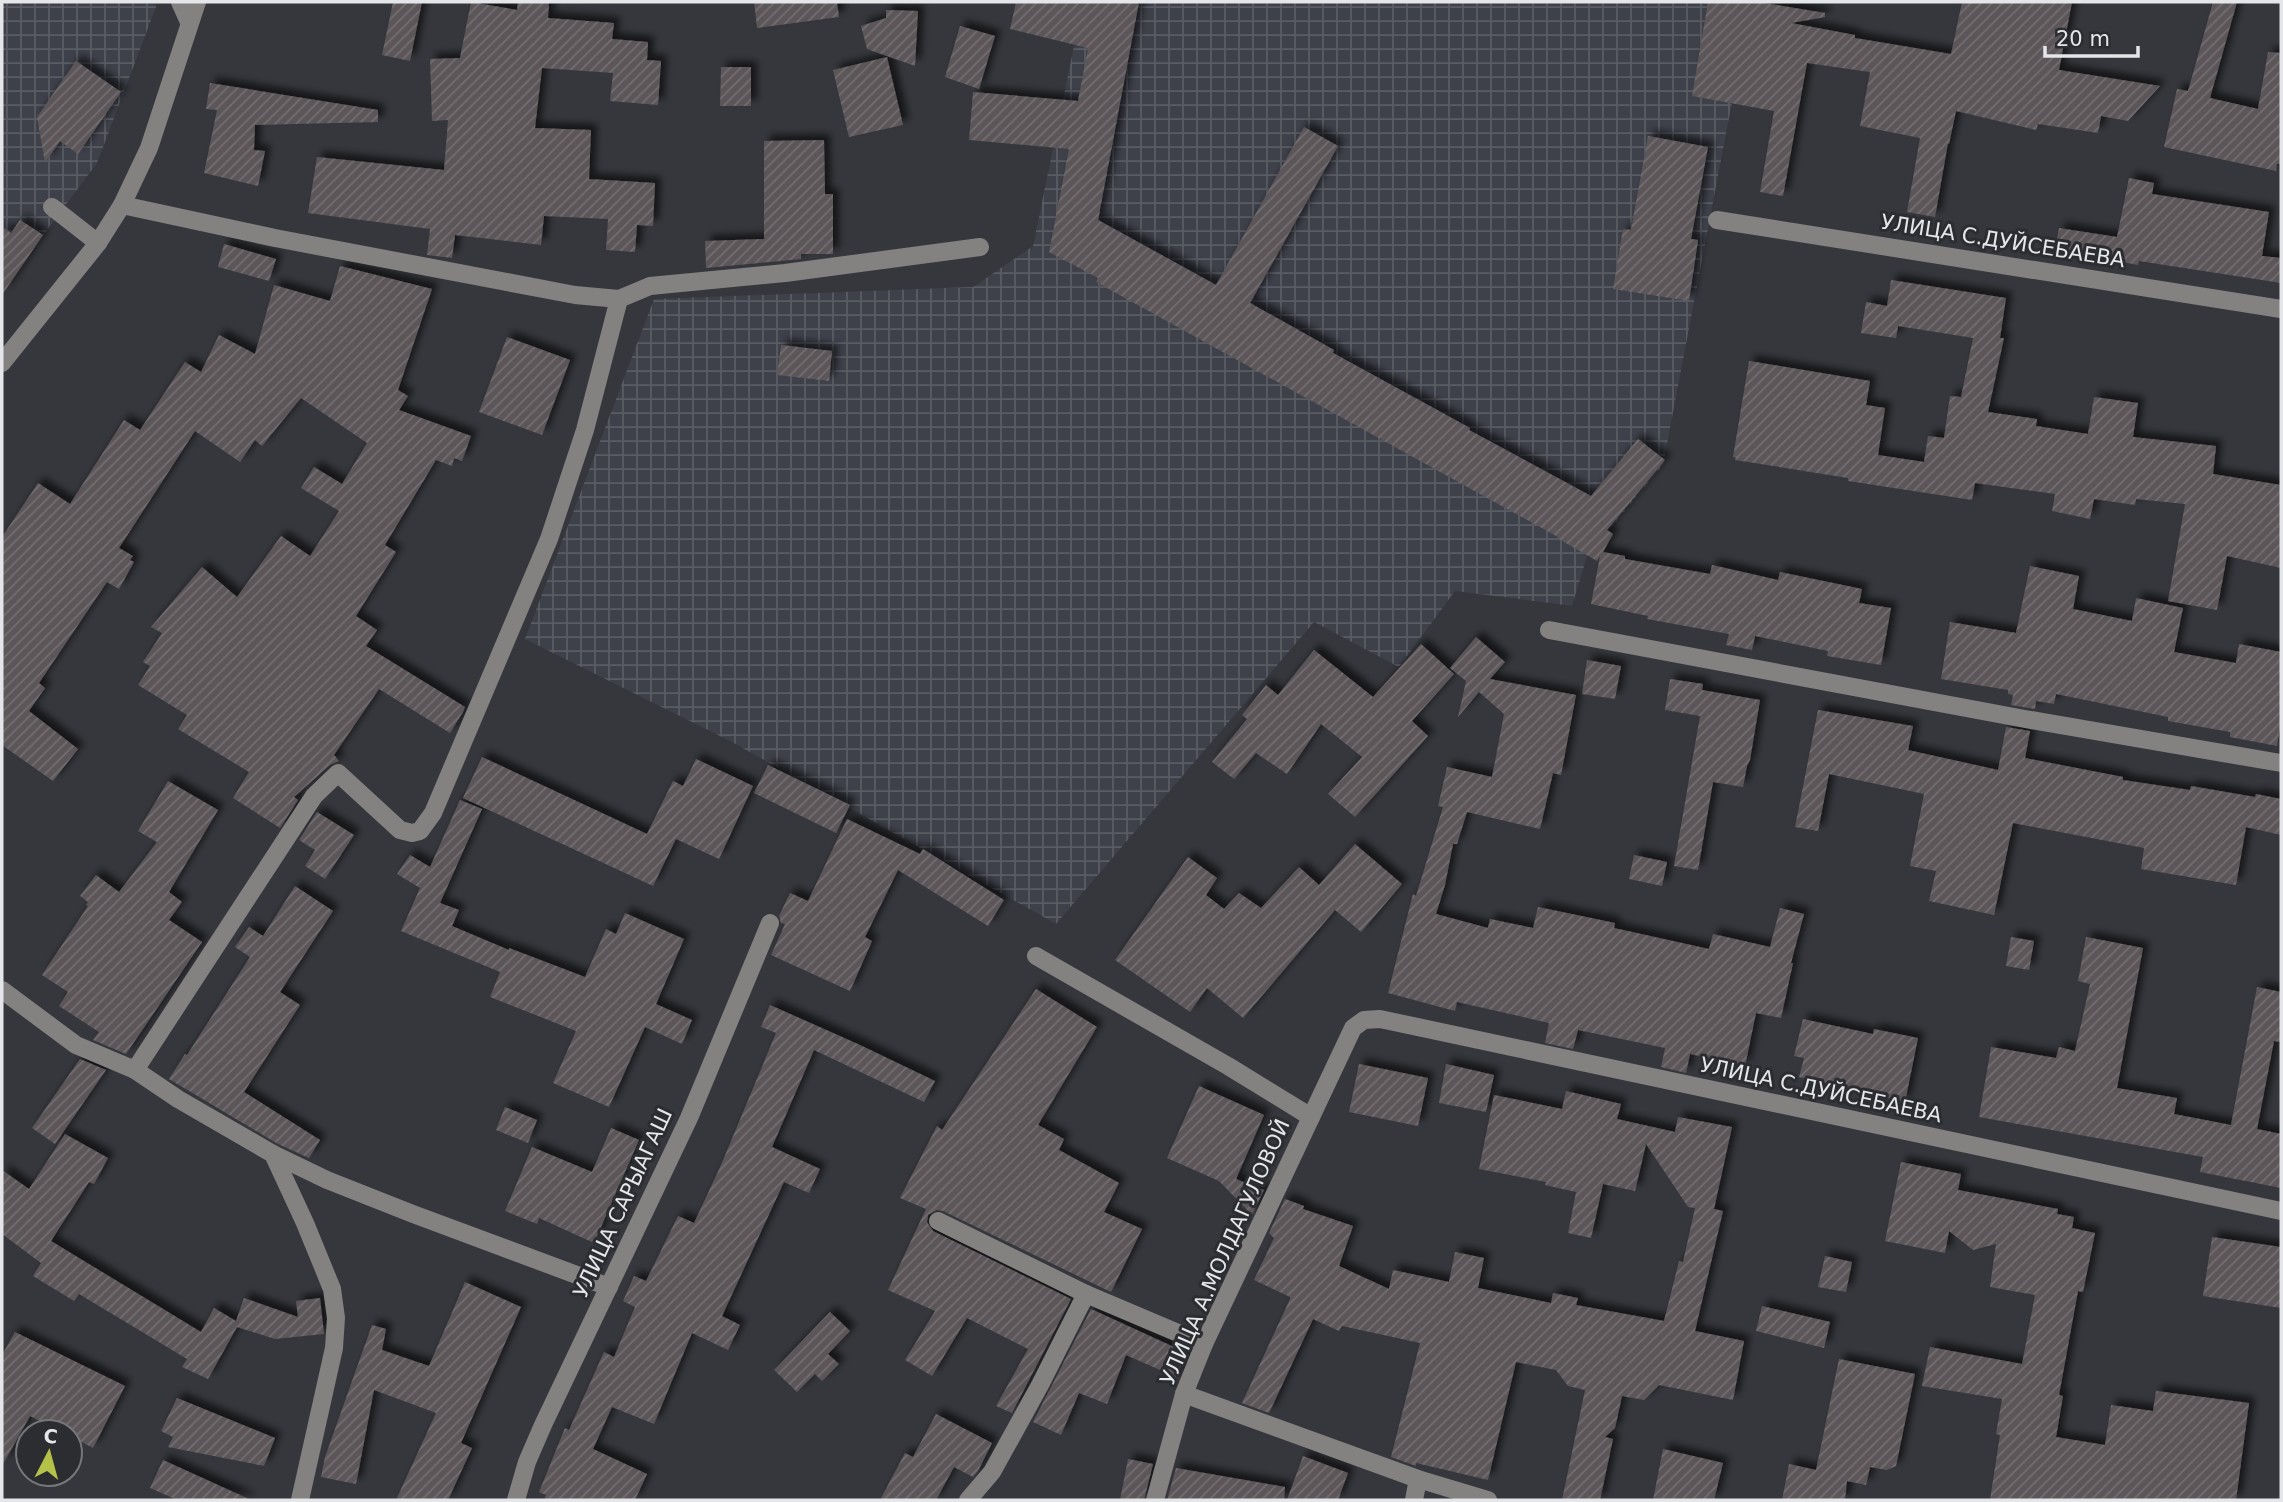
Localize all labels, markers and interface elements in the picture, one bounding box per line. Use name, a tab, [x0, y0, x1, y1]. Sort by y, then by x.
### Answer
scale bar	[2045, 14, 2138, 58]
text: 20 m	[2056, 27, 2110, 51]
street label: УЛИЦА С.ДУЙСЕБАЕВА	[1879, 209, 2127, 272]
street label: УЛИЦА С.ДУЙСЕБАЕВА	[1698, 1052, 1945, 1128]
street label: УЛИЦА САРЫАГАШ	[569, 1105, 677, 1301]
street label: УЛИЦА А.МОЛДАГУЛОВОЙ	[1154, 1115, 1295, 1389]
north arrow	[14, 1418, 84, 1488]
text: С	[43, 1424, 59, 1448]

